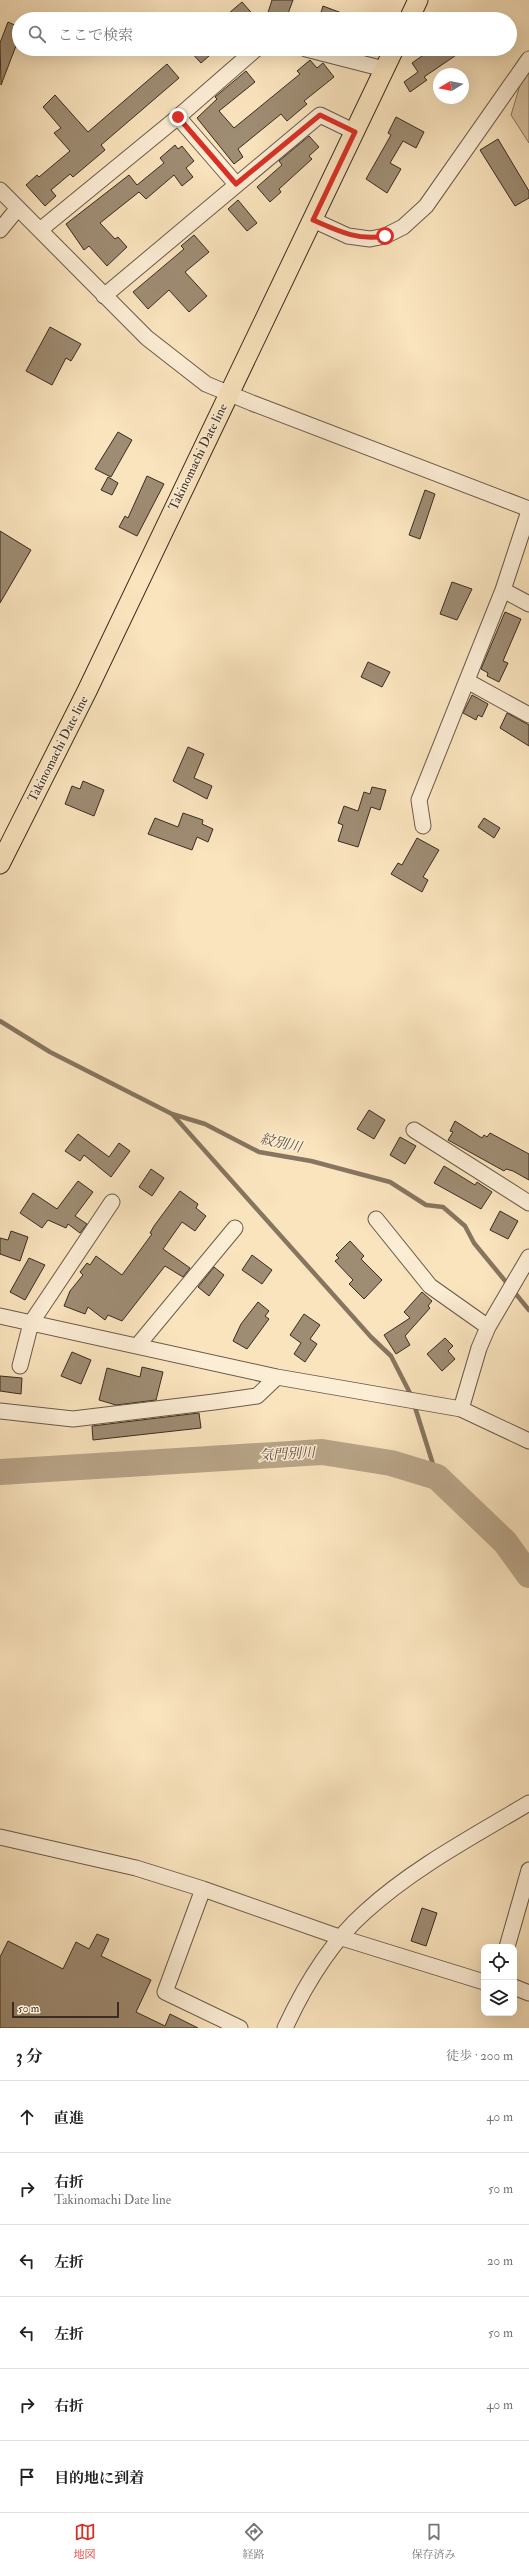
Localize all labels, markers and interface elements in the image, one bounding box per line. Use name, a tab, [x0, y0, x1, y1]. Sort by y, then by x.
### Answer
search box	[12, 12, 517, 56]
icon: search	[26, 23, 48, 45]
text: ここで検索	[58, 26, 133, 45]
north arrow	[433, 68, 469, 104]
route end	[169, 108, 187, 126]
route start	[376, 227, 394, 245]
street label: Takinomachi Date line	[165, 400, 231, 513]
street label: Takinomachi Date line	[24, 693, 92, 805]
water label: 紋別川	[259, 1130, 305, 1156]
water label: 気門別川	[259, 1444, 317, 1464]
map controls	[481, 1944, 517, 2016]
button: locate	[481, 1944, 517, 1980]
button: layers	[481, 1980, 517, 2016]
scale bar	[12, 2000, 119, 2019]
text: 50 m	[18, 2002, 39, 2015]
text: 3 分	[16, 2046, 43, 2067]
text: 徒歩 · 200 m	[446, 2048, 513, 2064]
icon: ahead	[16, 2106, 38, 2128]
text: 直進	[54, 2109, 84, 2128]
text: 40 m	[487, 2109, 513, 2125]
text: 右折	[54, 2173, 84, 2192]
icon: right	[16, 2178, 38, 2200]
text: 50 m	[488, 2181, 513, 2197]
text: Takinomachi Date line	[54, 2192, 171, 2208]
icon: left	[16, 2250, 38, 2272]
text: 左折	[54, 2253, 84, 2272]
text: 20 m	[487, 2253, 513, 2269]
icon: left	[16, 2322, 38, 2344]
text: 左折	[54, 2325, 84, 2344]
text: 50 m	[488, 2325, 513, 2341]
icon: right	[16, 2394, 38, 2416]
text: 右折	[54, 2397, 84, 2416]
text: 40 m	[487, 2397, 513, 2413]
icon: arrive	[16, 2466, 38, 2488]
text: 目的地に到着	[54, 2469, 144, 2488]
tab: 地図	[74, 2521, 96, 2561]
tab: 経路	[243, 2521, 265, 2561]
tab: 保存済み	[412, 2521, 456, 2561]

